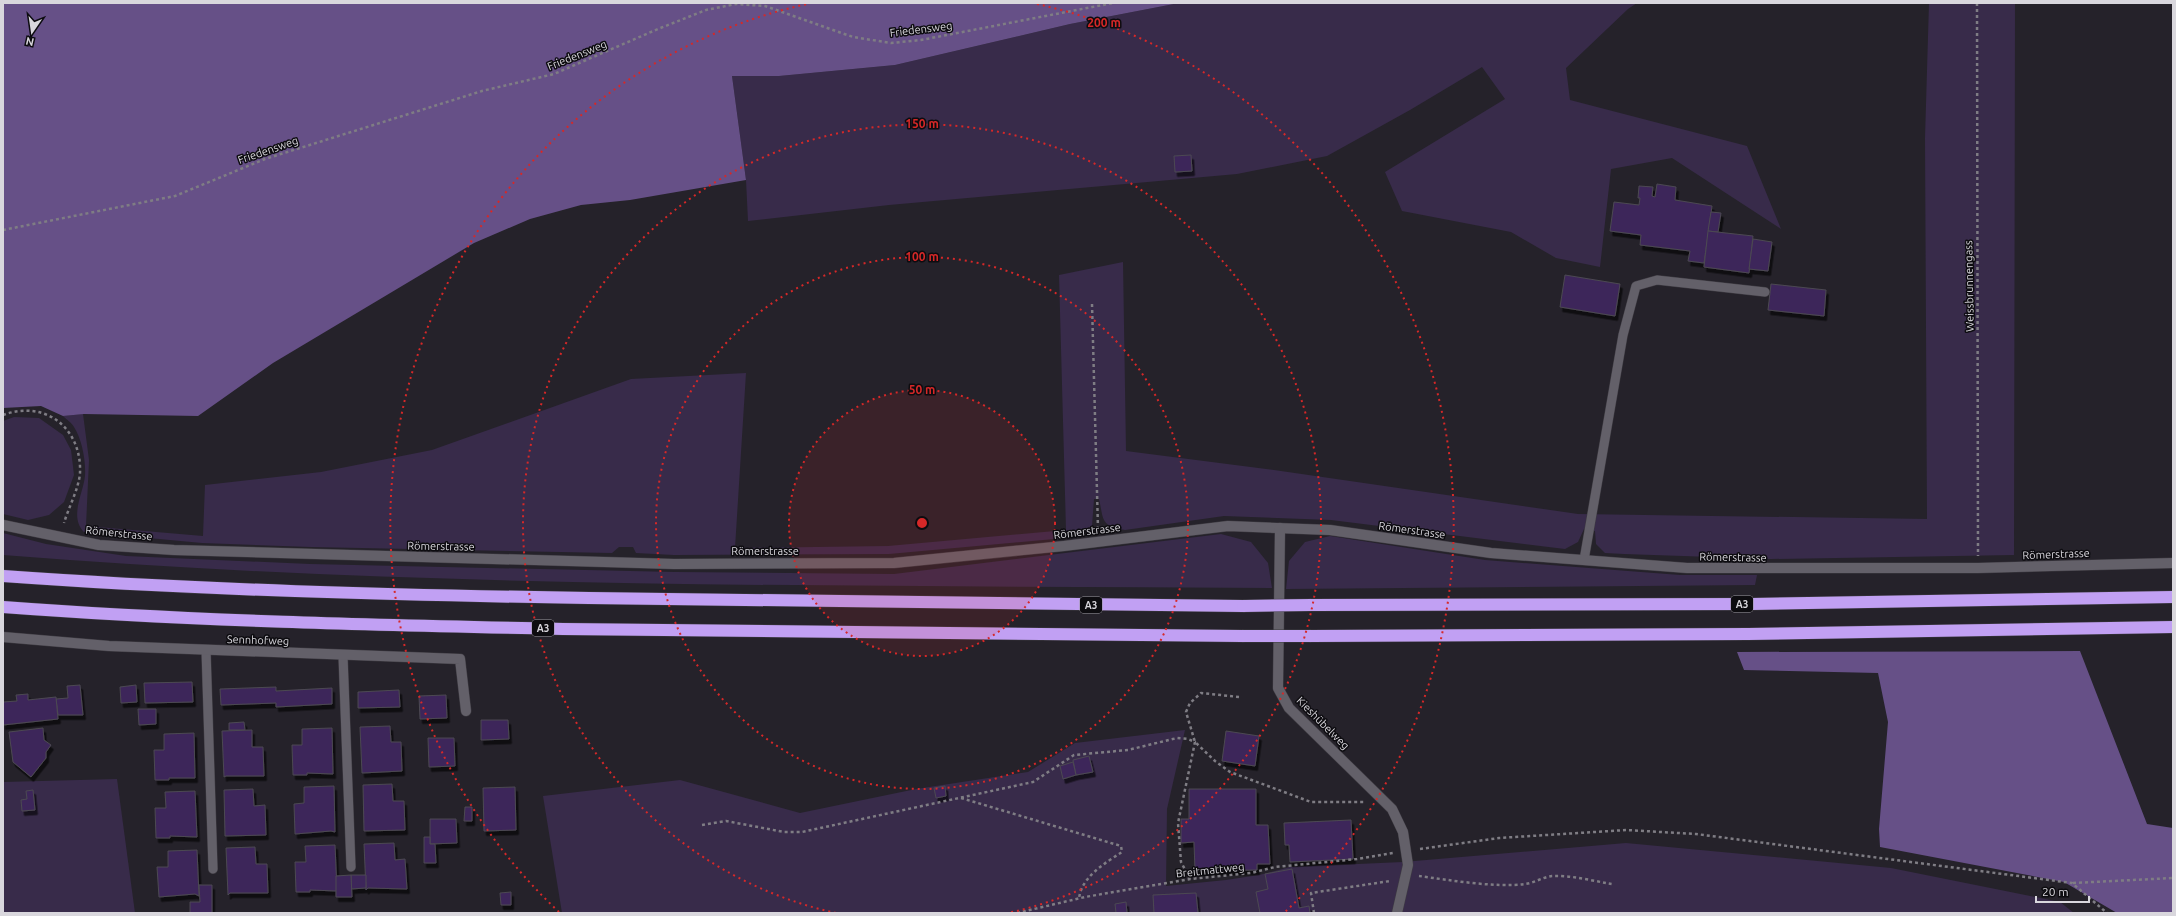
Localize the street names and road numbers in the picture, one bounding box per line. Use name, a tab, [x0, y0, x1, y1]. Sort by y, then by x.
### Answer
street label: Friedensweg	[889, 19, 953, 39]
street label: Friedensweg	[546, 38, 608, 72]
street label: Friedensweg	[236, 134, 300, 166]
street label: Weissbrunnengass	[1962, 240, 1976, 332]
street label: Römerstrasse	[1378, 519, 1446, 541]
street label: Römerstrasse	[1053, 521, 1121, 541]
street label: Römerstrasse	[85, 524, 153, 542]
street label: Römerstrasse	[407, 539, 475, 553]
street label: Römerstrasse	[731, 545, 799, 557]
street label: Römerstrasse	[2022, 547, 2090, 561]
street label: Römerstrasse	[1699, 550, 1767, 564]
road number: A3	[1731, 596, 1753, 612]
road number: A3	[1080, 597, 1102, 613]
road number: A3	[532, 620, 554, 636]
street label: Sennhofweg	[227, 633, 289, 647]
street label: Kieshübelweg	[1294, 694, 1352, 752]
street label: Breitmattweg	[1175, 860, 1245, 880]

